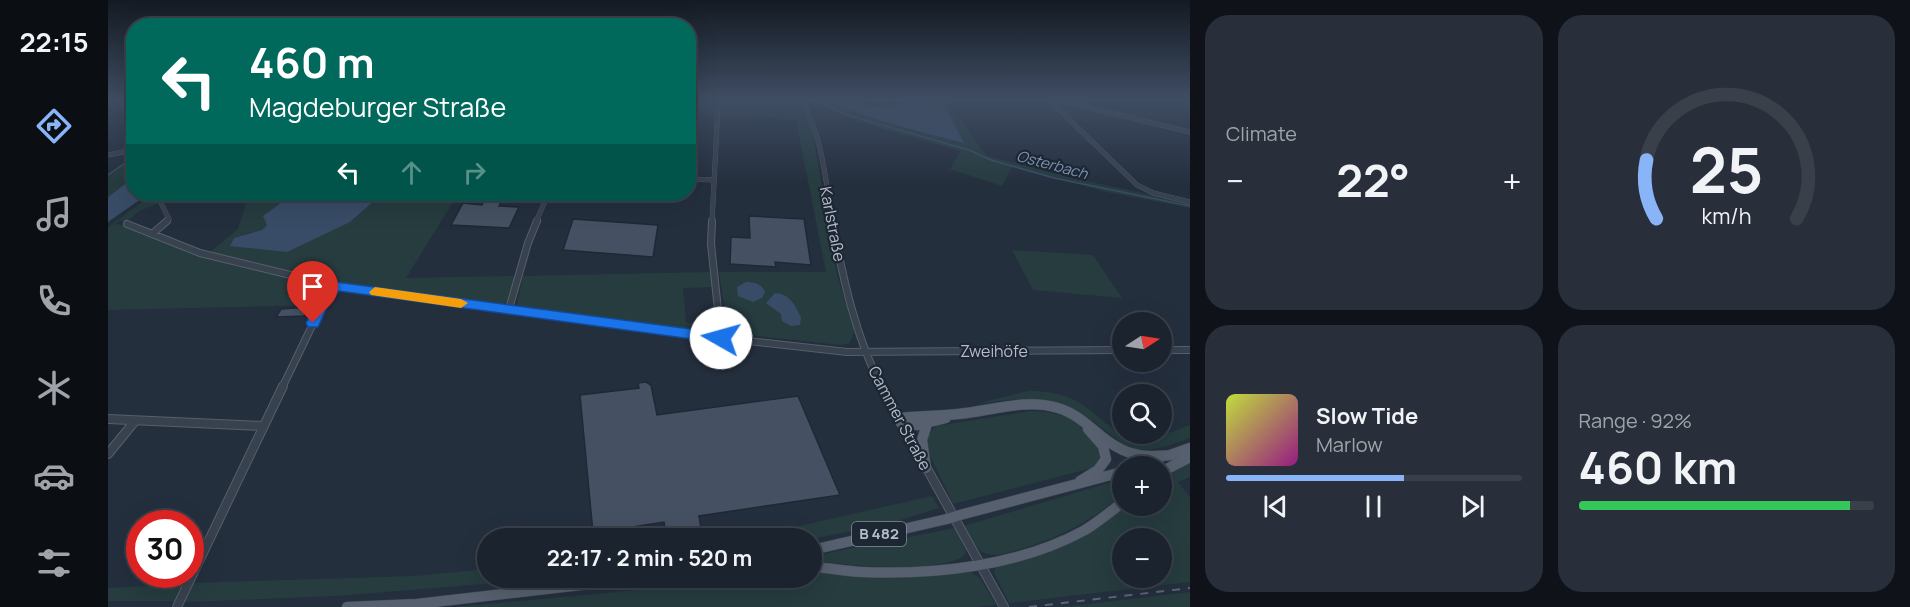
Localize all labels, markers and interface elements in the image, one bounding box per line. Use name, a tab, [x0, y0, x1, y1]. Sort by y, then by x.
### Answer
text: 22:15	[19, 23, 89, 60]
text: 460 m	[249, 33, 374, 91]
icon: left	[150, 42, 228, 120]
text: Magdeburger Straße	[249, 88, 506, 125]
icon: directions	[33, 105, 75, 147]
text: Climate	[1226, 120, 1297, 147]
text: 25	[1689, 126, 1763, 212]
water label: Osterbach	[1014, 145, 1091, 184]
text: 22°	[1336, 149, 1410, 211]
icon: left	[332, 156, 365, 189]
icon: ahead	[395, 156, 428, 189]
icon: right	[458, 156, 491, 189]
text: −	[1226, 158, 1244, 203]
text: +	[1502, 158, 1522, 203]
street label: Karlstraße	[815, 185, 851, 263]
icon: music	[33, 193, 75, 235]
text: km/h	[1701, 202, 1751, 231]
pin	[287, 261, 338, 323]
icon: arrive	[296, 270, 329, 303]
icon: phone	[33, 280, 75, 322]
position arrow	[689, 306, 753, 370]
north arrow	[1112, 312, 1172, 372]
map controls	[1112, 312, 1172, 588]
street label: Zweihöfe	[960, 340, 1028, 362]
street label: Cammer Straße	[863, 362, 937, 474]
icon: climate	[33, 367, 75, 409]
button: search	[1112, 384, 1172, 444]
text: Slow Tide	[1316, 401, 1418, 431]
text: Range · 92%	[1579, 407, 1692, 434]
text: Marlow	[1316, 431, 1383, 458]
text: 460 km	[1579, 436, 1737, 498]
icon: car	[33, 455, 75, 497]
button: +	[1112, 456, 1172, 516]
icon: previous	[1259, 490, 1292, 523]
icon: pause	[1357, 490, 1390, 523]
icon: next	[1456, 490, 1489, 523]
speed limit sign: 30	[126, 510, 204, 588]
road number: B 482	[852, 522, 906, 546]
button: −	[1112, 528, 1172, 588]
icon: filters	[33, 542, 75, 584]
text: 22:17 · 2 min · 520 m	[547, 543, 752, 573]

